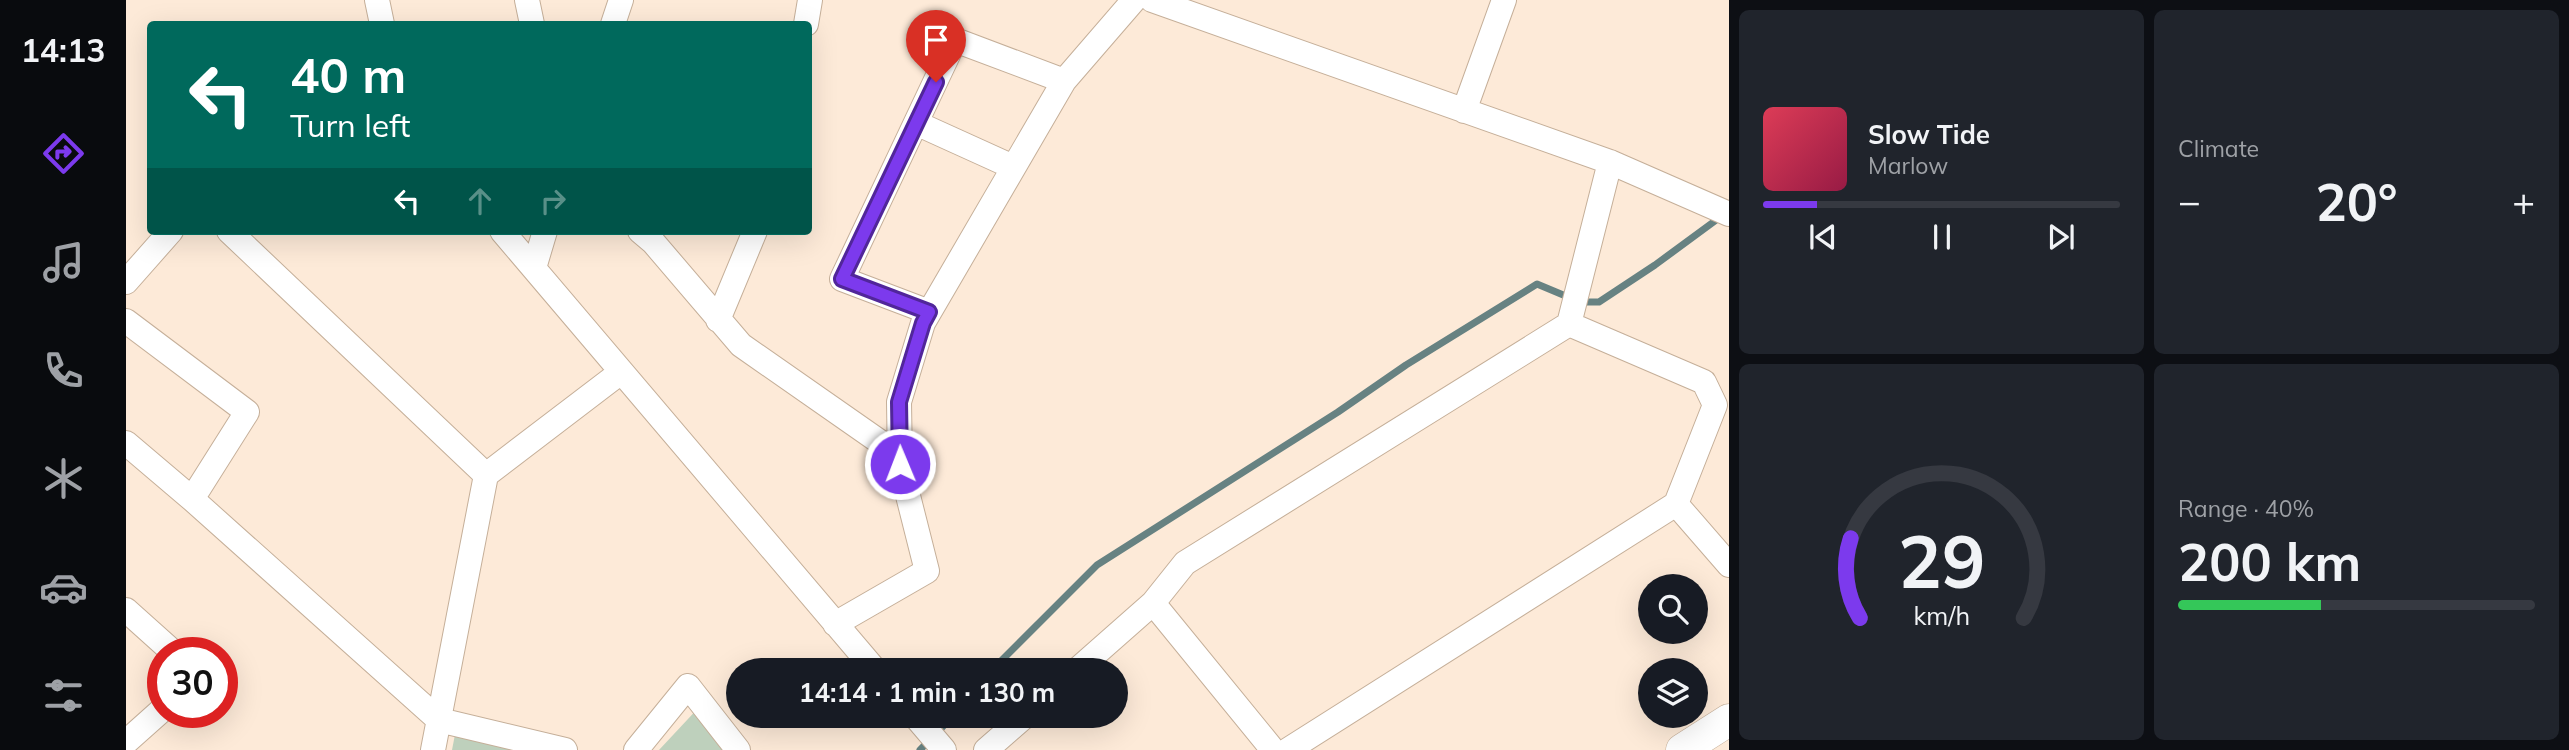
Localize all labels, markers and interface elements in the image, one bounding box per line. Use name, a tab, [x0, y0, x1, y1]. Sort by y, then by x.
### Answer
pin	[906, 10, 966, 82]
icon: arrive	[917, 21, 955, 59]
text: 14:13	[21, 30, 105, 70]
text: 40 m	[290, 44, 406, 105]
icon: left	[175, 49, 266, 140]
text: Turn left	[290, 105, 410, 145]
text: Slow Tide	[1868, 118, 1990, 151]
icon: directions	[39, 129, 88, 178]
text: Climate	[2178, 134, 2259, 163]
text: Marlow	[1868, 151, 1948, 180]
text: 20°	[2315, 169, 2398, 234]
text: −	[2178, 177, 2201, 225]
text: +	[2512, 177, 2535, 225]
icon: left	[388, 182, 426, 220]
icon: ahead	[461, 182, 499, 220]
icon: right	[534, 182, 572, 220]
icon: previous	[1804, 218, 1842, 256]
icon: pause	[1923, 218, 1961, 256]
icon: next	[2042, 218, 2080, 256]
icon: music	[39, 238, 88, 287]
icon: phone	[39, 346, 88, 395]
position arrow	[863, 427, 937, 501]
icon: climate	[39, 454, 88, 503]
text: Range · 40%	[2178, 494, 2314, 523]
text: 29	[1898, 515, 1985, 606]
text: 200 km	[2178, 529, 2361, 594]
icon: car	[39, 563, 88, 612]
map controls	[1638, 574, 1708, 728]
button: search	[1638, 574, 1708, 644]
text: km/h	[1913, 600, 1970, 631]
speed limit sign: 30	[147, 637, 238, 728]
button: layers	[1638, 658, 1708, 728]
icon: filters	[39, 671, 88, 720]
text: 14:14 · 1 min · 130 m	[799, 676, 1055, 709]

